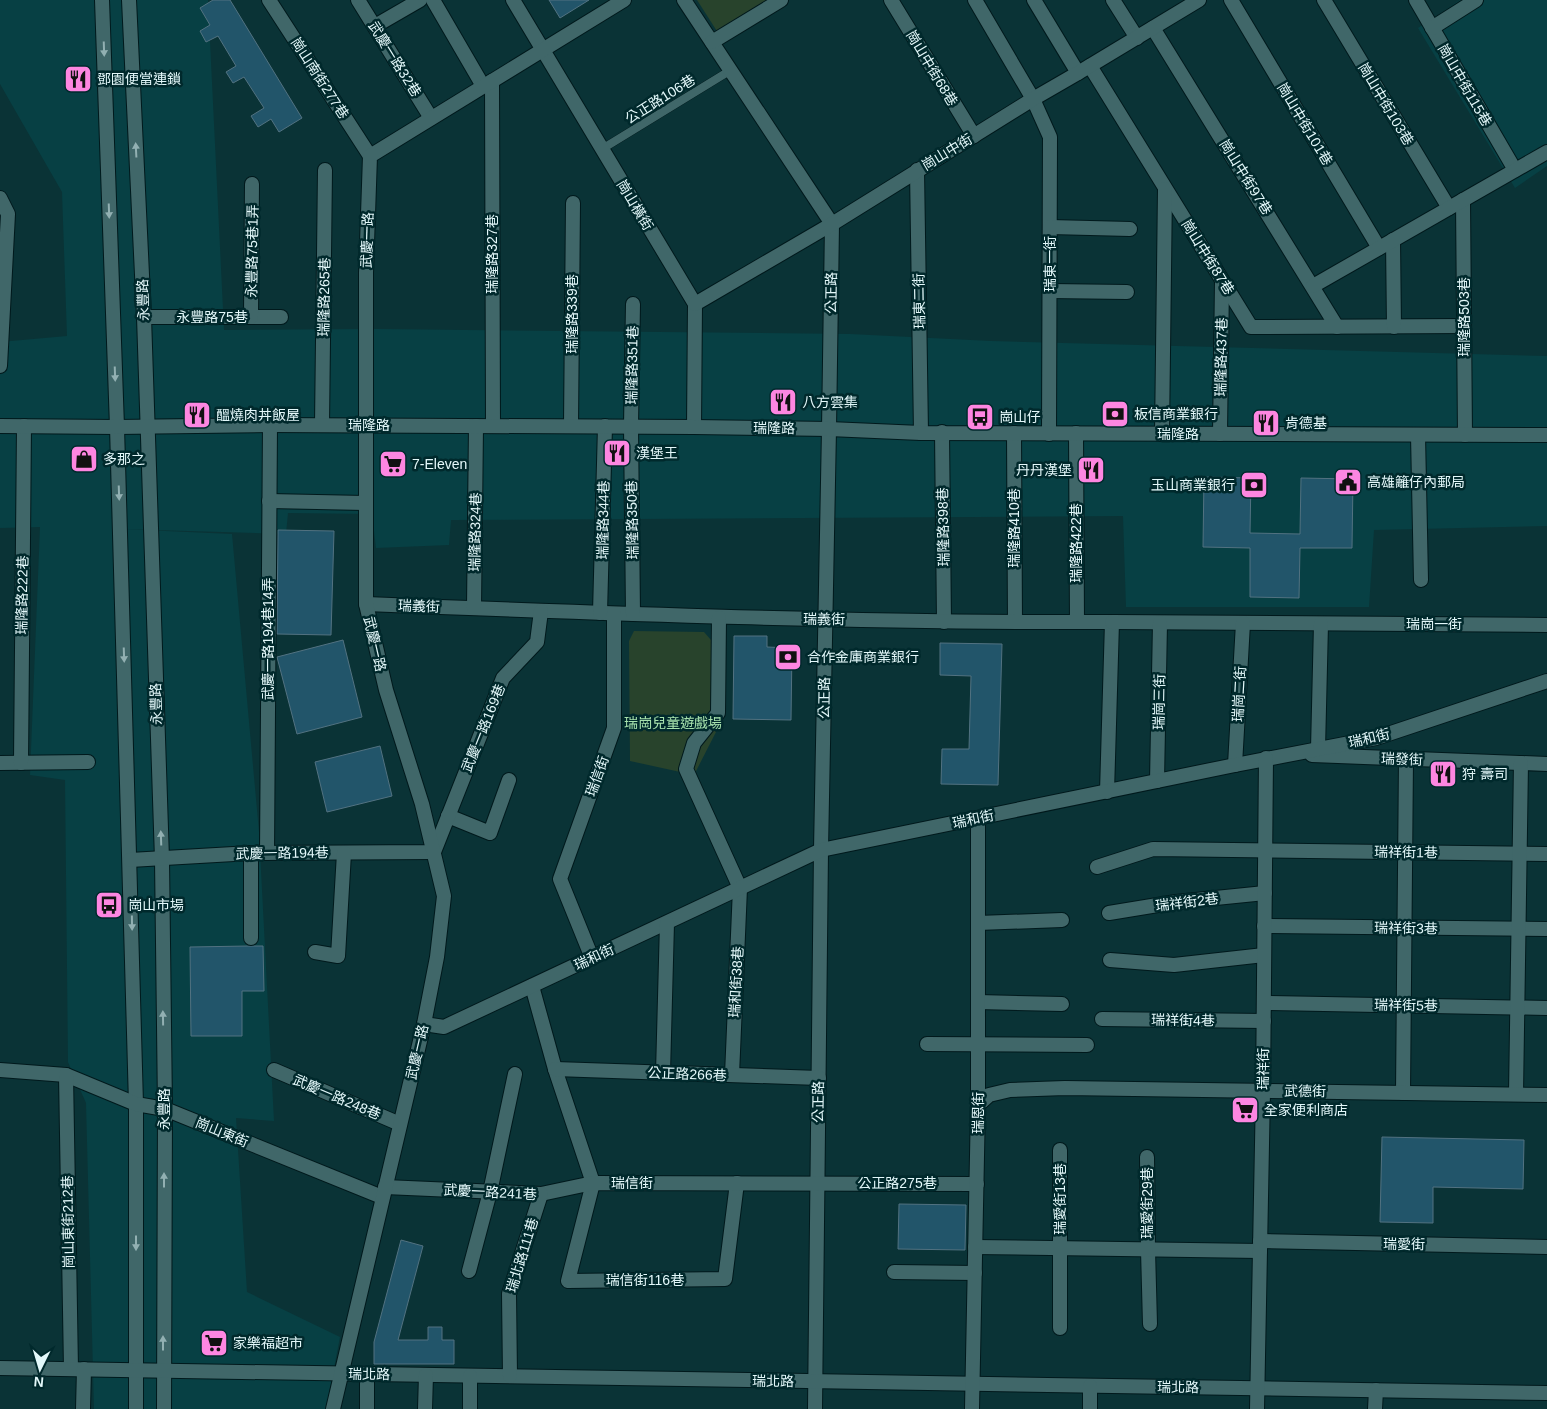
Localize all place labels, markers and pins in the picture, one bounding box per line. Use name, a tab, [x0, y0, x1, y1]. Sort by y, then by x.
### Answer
restaurant icon: 鄧園便當連鎖	[63, 64, 93, 94]
place label: 鄧園便當連鎖	[97, 71, 181, 87]
restaurant icon: 八方雲集	[768, 387, 798, 417]
place label: 八方雲集	[802, 394, 858, 410]
bank icon: 板信商業銀行	[1100, 399, 1130, 429]
restaurant icon: 醞燒肉丼飯屋	[182, 400, 212, 430]
bus stop icon: 崗山仔	[965, 402, 995, 432]
place label: 板信商業銀行	[1134, 406, 1218, 422]
place label: 醞燒肉丼飯屋	[216, 407, 300, 423]
restaurant icon: 肯德基	[1251, 408, 1281, 438]
place label: 崗山仔	[999, 409, 1041, 425]
place label: 肯德基	[1285, 415, 1327, 431]
restaurant icon: 漢堡王	[602, 438, 632, 468]
shop icon: 多那之	[69, 444, 99, 474]
place label: 漢堡王	[636, 445, 678, 461]
supermarket icon: 7-Eleven	[378, 449, 408, 479]
place label: 多那之	[103, 451, 145, 467]
restaurant icon: 丹丹漢堡	[1076, 455, 1106, 485]
place label: 7-Eleven	[412, 456, 467, 472]
place label: 丹丹漢堡	[1016, 462, 1072, 478]
public building icon: 高雄籬仔內郵局	[1333, 467, 1363, 497]
bank icon: 玉山商業銀行	[1239, 470, 1269, 500]
place label: 高雄籬仔內郵局	[1367, 474, 1465, 490]
place label: 玉山商業銀行	[1151, 477, 1235, 493]
bank icon: 合作金庫商業銀行	[773, 642, 803, 672]
place label: 合作金庫商業銀行	[807, 649, 919, 665]
restaurant icon: 狩 壽司	[1428, 759, 1458, 789]
place label: 狩 壽司	[1462, 766, 1508, 782]
bus stop icon: 崗山市場	[94, 890, 124, 920]
place label: 崗山市場	[128, 897, 184, 913]
supermarket icon: 全家便利商店	[1230, 1095, 1260, 1125]
place label: 全家便利商店	[1264, 1102, 1348, 1118]
supermarket icon: 家樂福超市	[199, 1328, 229, 1358]
place label: 家樂福超市	[233, 1335, 303, 1351]

